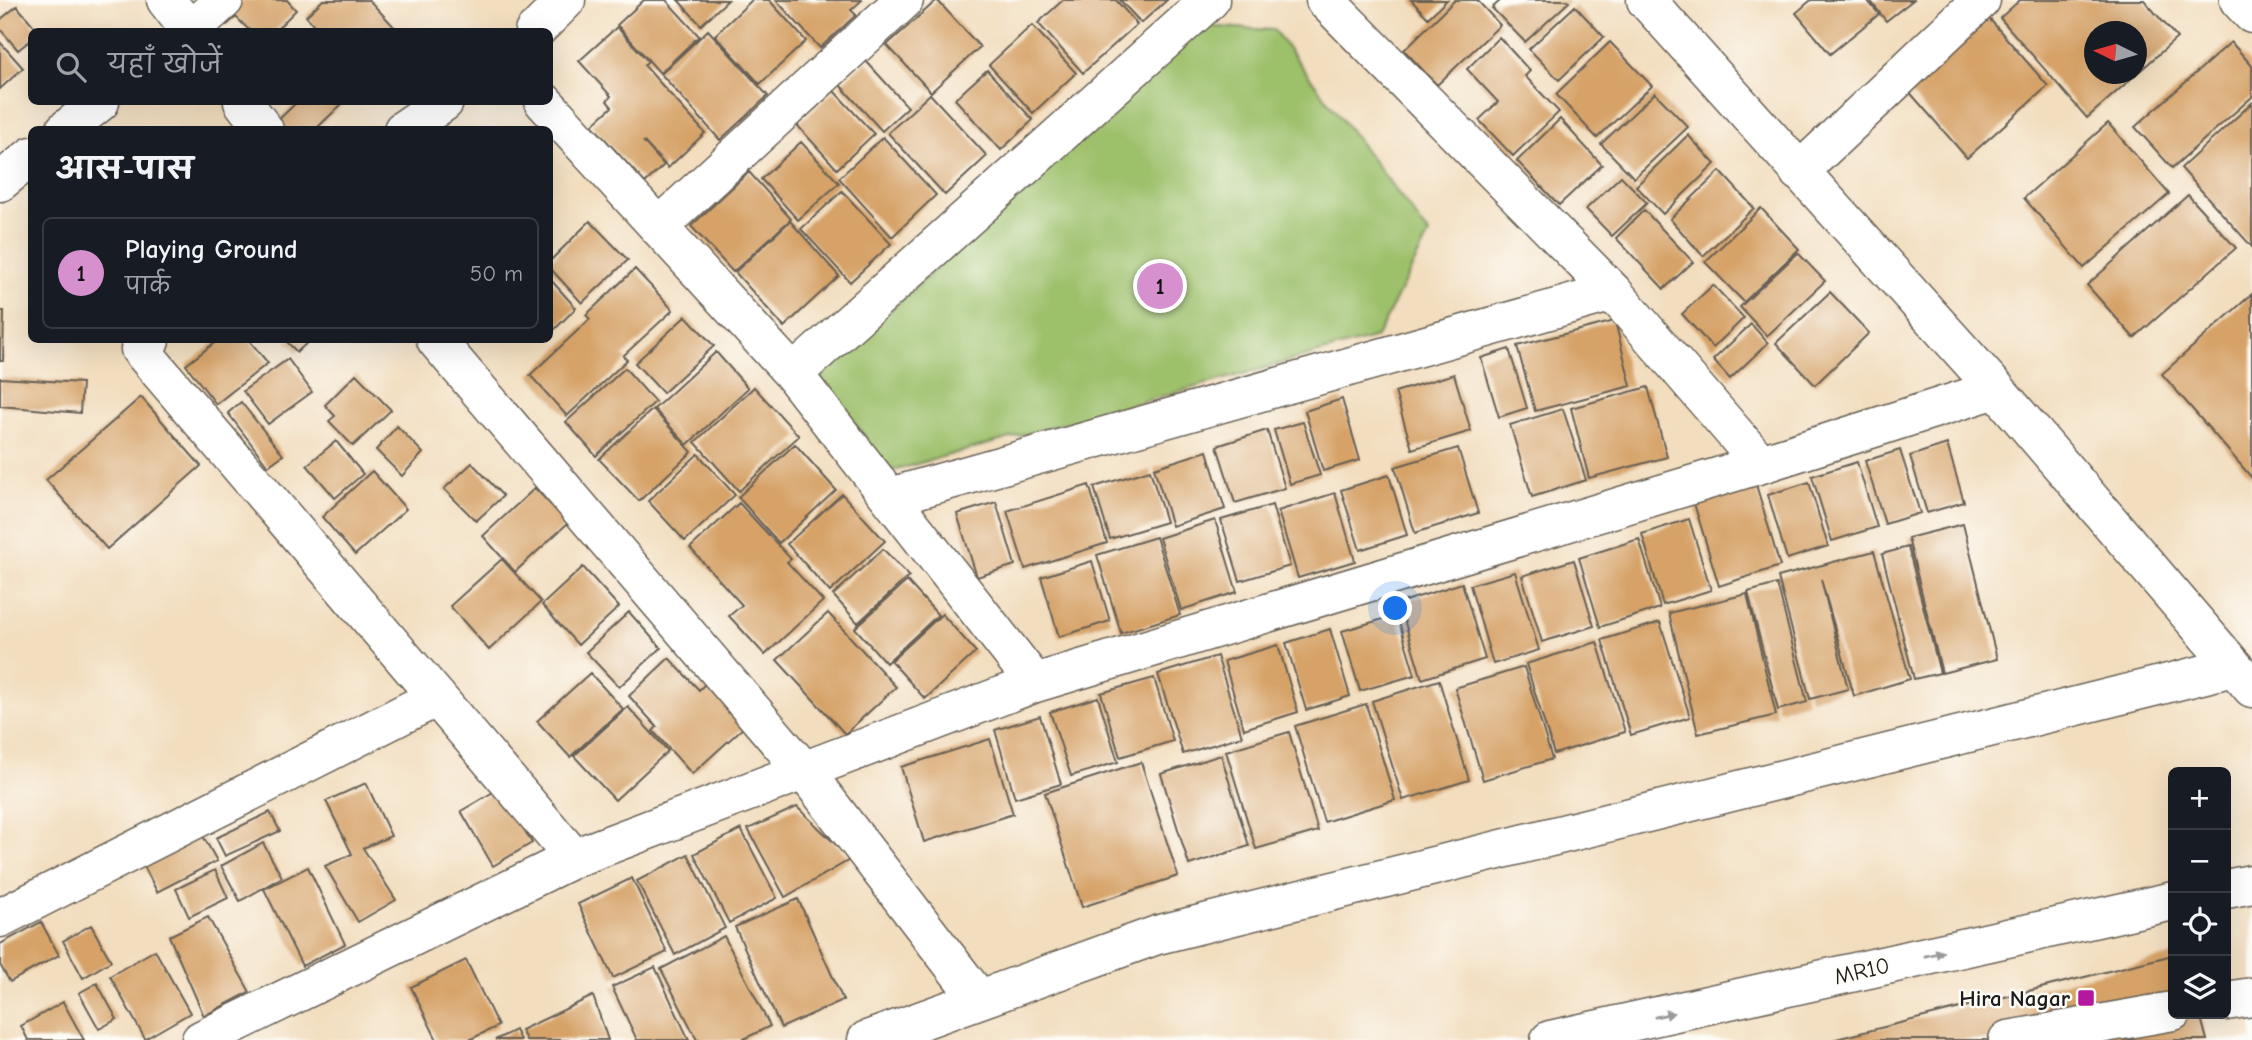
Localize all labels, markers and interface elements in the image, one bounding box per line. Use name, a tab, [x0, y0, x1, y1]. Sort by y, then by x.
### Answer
north arrow	[2084, 21, 2147, 84]
search box	[28, 28, 553, 105]
icon: search	[52, 48, 90, 86]
text: यहाँ खोजें	[108, 50, 222, 80]
text: आस-पास	[56, 152, 193, 187]
text: Playing Ground	[125, 235, 298, 265]
text: 1	[76, 260, 86, 287]
text: 50 m	[470, 260, 523, 287]
pin: 1	[1137, 260, 1183, 312]
text: पार्क	[125, 273, 170, 300]
your location	[1378, 591, 1412, 625]
map controls	[2168, 767, 2231, 1019]
button: +	[2168, 767, 2231, 830]
button: −	[2168, 830, 2231, 893]
button: locate	[2168, 893, 2231, 956]
one-way arrow	[1923, 949, 1945, 960]
street label: MR10	[1832, 952, 1892, 990]
button: layers	[2168, 956, 2231, 1019]
place label: Hira Nagar	[1959, 985, 2071, 1012]
marker: Hira Nagar	[2076, 988, 2096, 1008]
one-way arrow	[1653, 1009, 1675, 1020]

